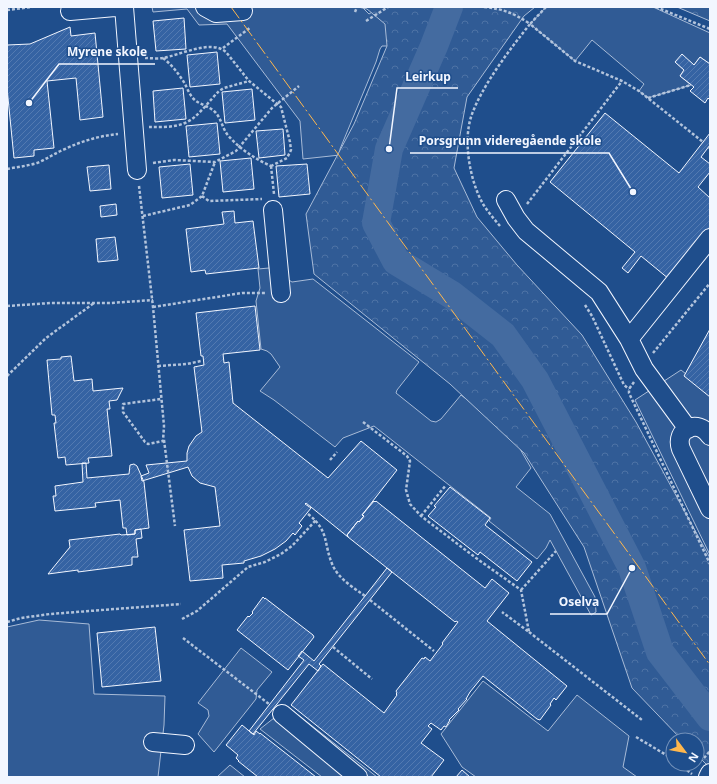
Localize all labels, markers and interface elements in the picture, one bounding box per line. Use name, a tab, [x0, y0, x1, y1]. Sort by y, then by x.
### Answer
callout: Myrene skole	[59, 40, 155, 64]
text: Myrene skole	[67, 43, 147, 60]
callout: Leirkup	[397, 64, 458, 88]
text: Leirkup	[405, 68, 451, 85]
callout: Porsgrunn videregående skole	[410, 129, 609, 153]
text: Porsgrunn videregående skole	[419, 132, 601, 149]
callout: Oselva	[550, 590, 607, 614]
text: Oselva	[559, 593, 599, 610]
north arrow	[665, 732, 705, 772]
text: N	[685, 750, 703, 765]

